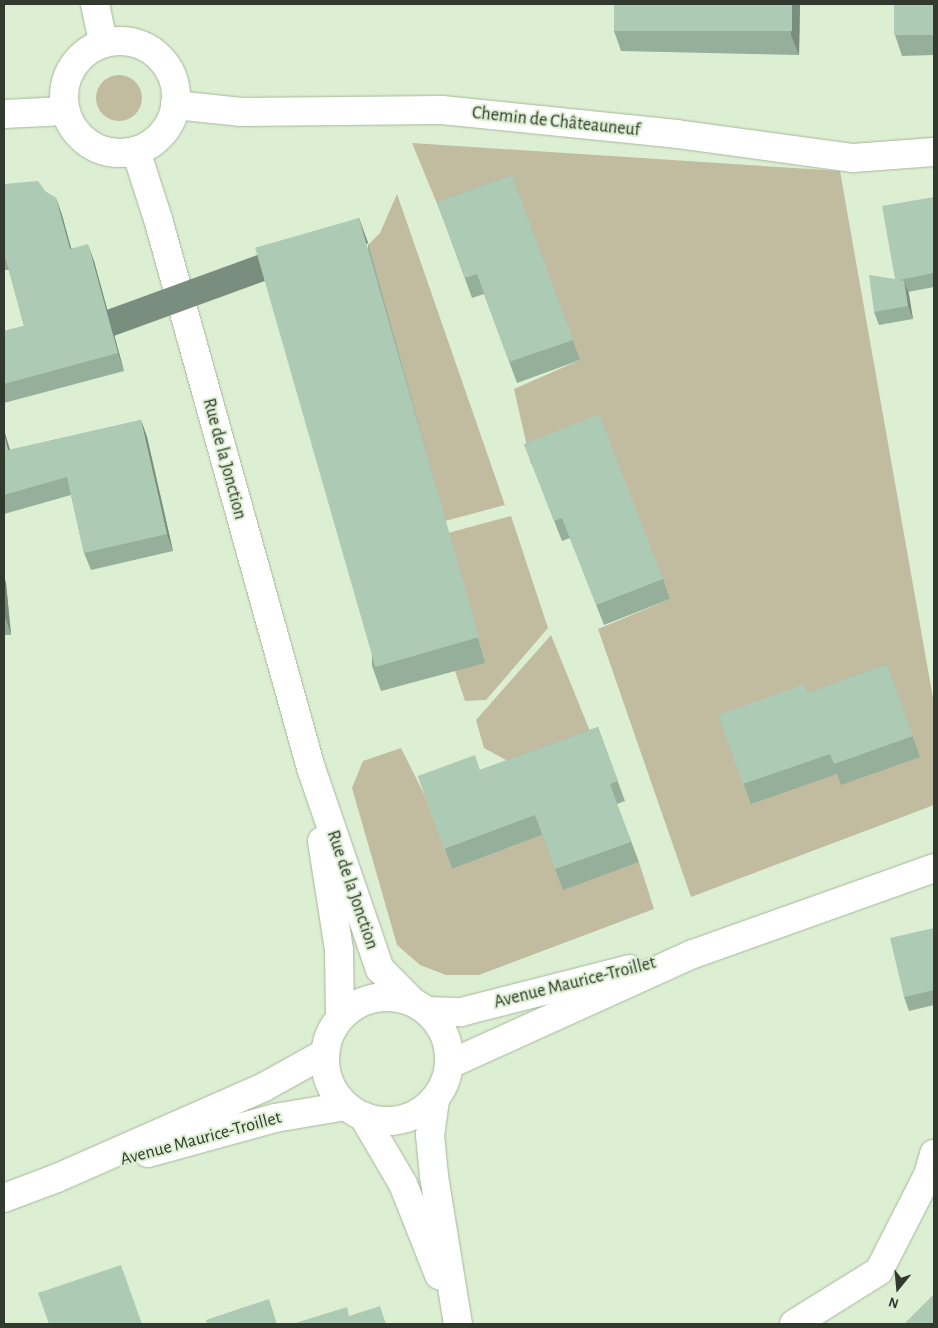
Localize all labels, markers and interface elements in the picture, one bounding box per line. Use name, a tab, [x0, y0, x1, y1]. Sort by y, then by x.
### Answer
street label: Chemin de Châteauneuf	[471, 102, 641, 142]
street label: Rue de la Jonction	[197, 396, 251, 522]
street label: Rue de la Jonction	[322, 828, 382, 952]
street label: Avenue Maurice-Troillet	[492, 952, 658, 1014]
street label: Avenue Maurice-Troillet	[118, 1107, 284, 1171]
north arrow	[873, 1263, 923, 1313]
text: N	[887, 1294, 900, 1310]

